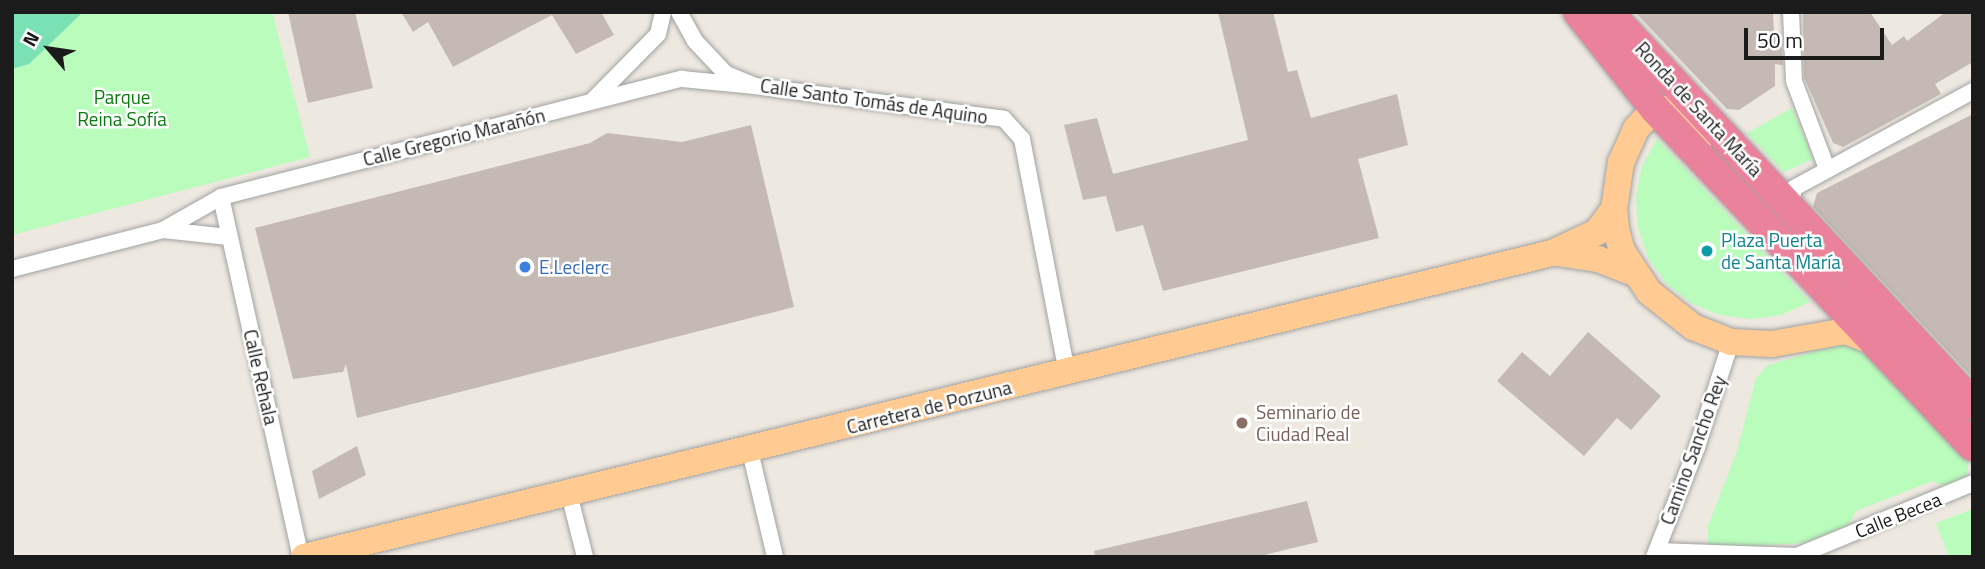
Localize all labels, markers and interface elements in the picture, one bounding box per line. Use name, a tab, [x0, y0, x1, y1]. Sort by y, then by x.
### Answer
north arrow	[14, 14, 84, 84]
scale bar	[1747, 14, 1887, 58]
text: 50 m	[1757, 24, 1803, 56]
text: N	[14, 26, 46, 51]
street label: Ronda de Santa María	[1631, 37, 1767, 181]
street label: Calle Santo Tomás de Aquino	[759, 74, 989, 128]
park label: Parque Reina Sofía	[77, 86, 167, 130]
street label: Calle Gregorio Marañón	[361, 103, 547, 171]
place label: Plaza Puerta de Santa María	[1721, 229, 1841, 273]
marker: Plaza Puerta de Santa María	[1699, 243, 1715, 259]
place label: E.Leclerc	[539, 256, 609, 278]
marker: E.Leclerc	[517, 259, 533, 275]
street label: Calle Rehala	[239, 327, 283, 427]
street label: Camino Sancho Rey	[1655, 372, 1731, 528]
street label: Carretera de Porzuna	[844, 376, 1014, 438]
place label: Seminario de Ciudad Real	[1256, 401, 1360, 445]
marker: Seminario de Ciudad Real	[1234, 415, 1250, 431]
street label: Calle Becea	[1852, 487, 1944, 543]

